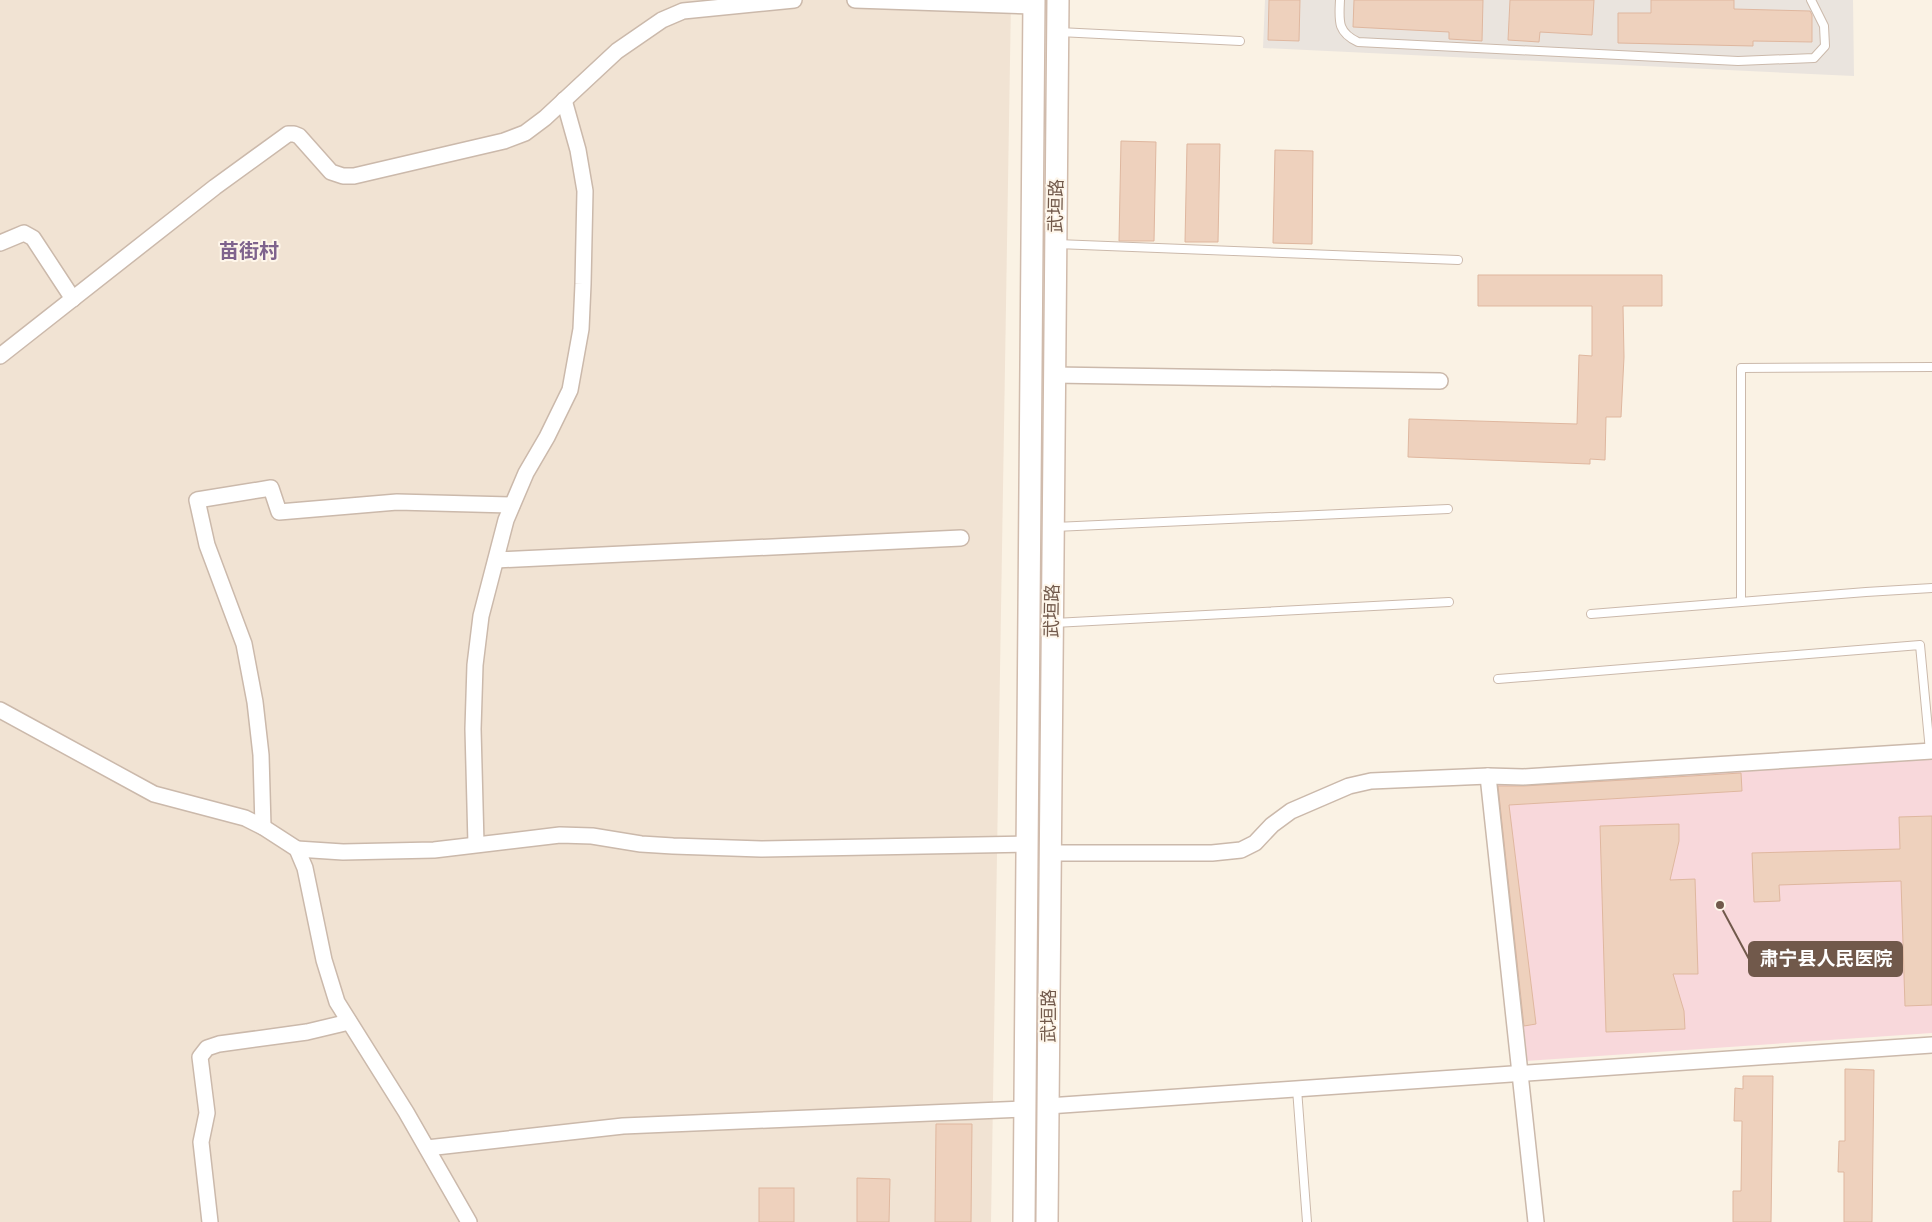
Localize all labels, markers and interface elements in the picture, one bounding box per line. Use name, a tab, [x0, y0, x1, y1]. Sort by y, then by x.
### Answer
street label: 武垣路	[1045, 179, 1066, 233]
district label: 苗街村	[219, 239, 279, 263]
street label: 武垣路	[1041, 584, 1062, 638]
callout: 肃宁县人民医院	[1749, 942, 1902, 976]
text: 肃宁县人民医院	[1759, 947, 1893, 969]
street label: 武垣路	[1038, 989, 1059, 1043]

